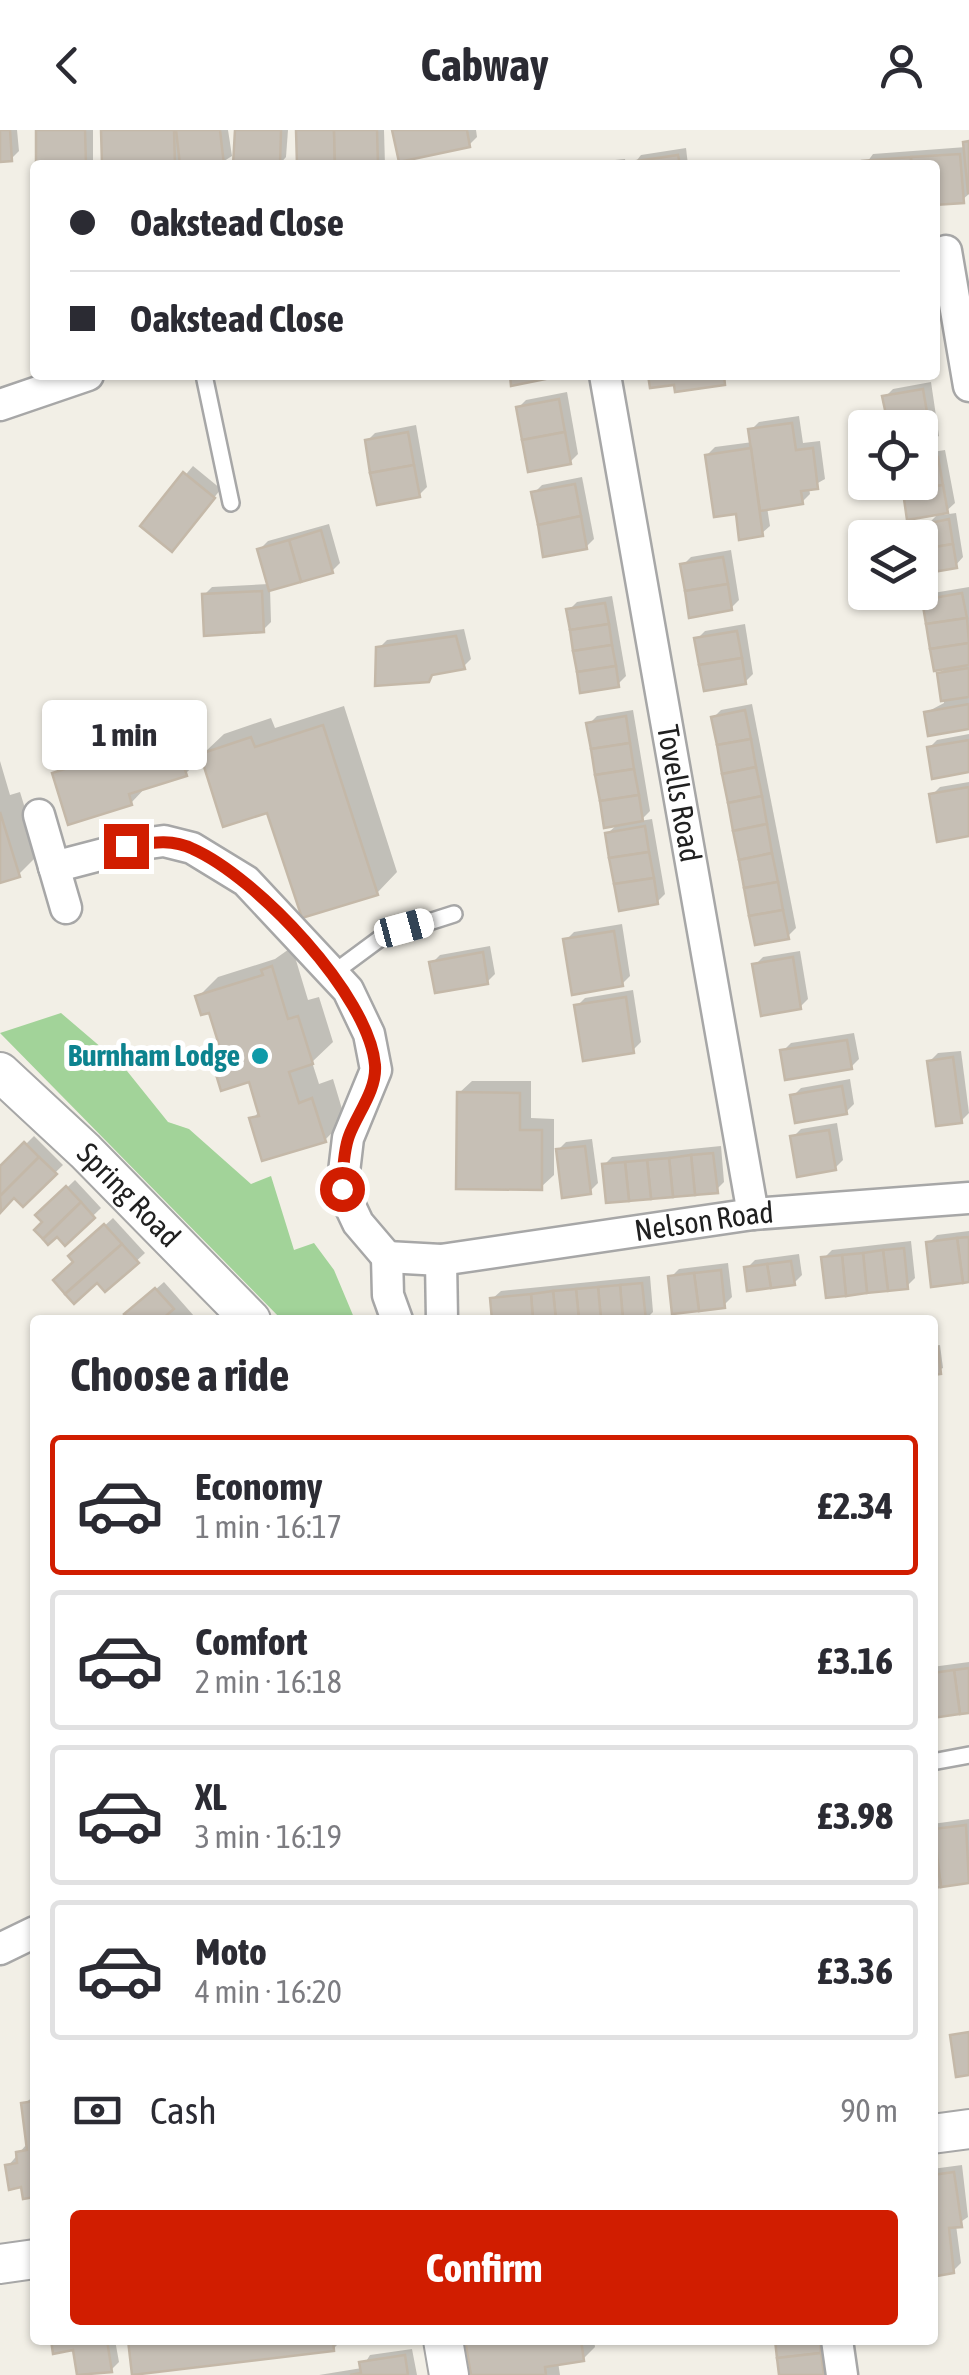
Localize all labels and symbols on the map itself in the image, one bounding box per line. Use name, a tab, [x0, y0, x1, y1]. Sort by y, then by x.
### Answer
callout: 1 min	[44, 701, 208, 771]
street label: Tovells Road	[651, 722, 709, 865]
route end	[104, 824, 149, 869]
car	[371, 906, 437, 950]
place label: Burnham Lodge	[68, 1038, 240, 1072]
marker: Burnham Lodge	[249, 1045, 271, 1067]
street label: Spring Road	[71, 1136, 187, 1253]
route start	[320, 1167, 365, 1212]
street label: Nelson Road	[632, 1195, 775, 1247]

